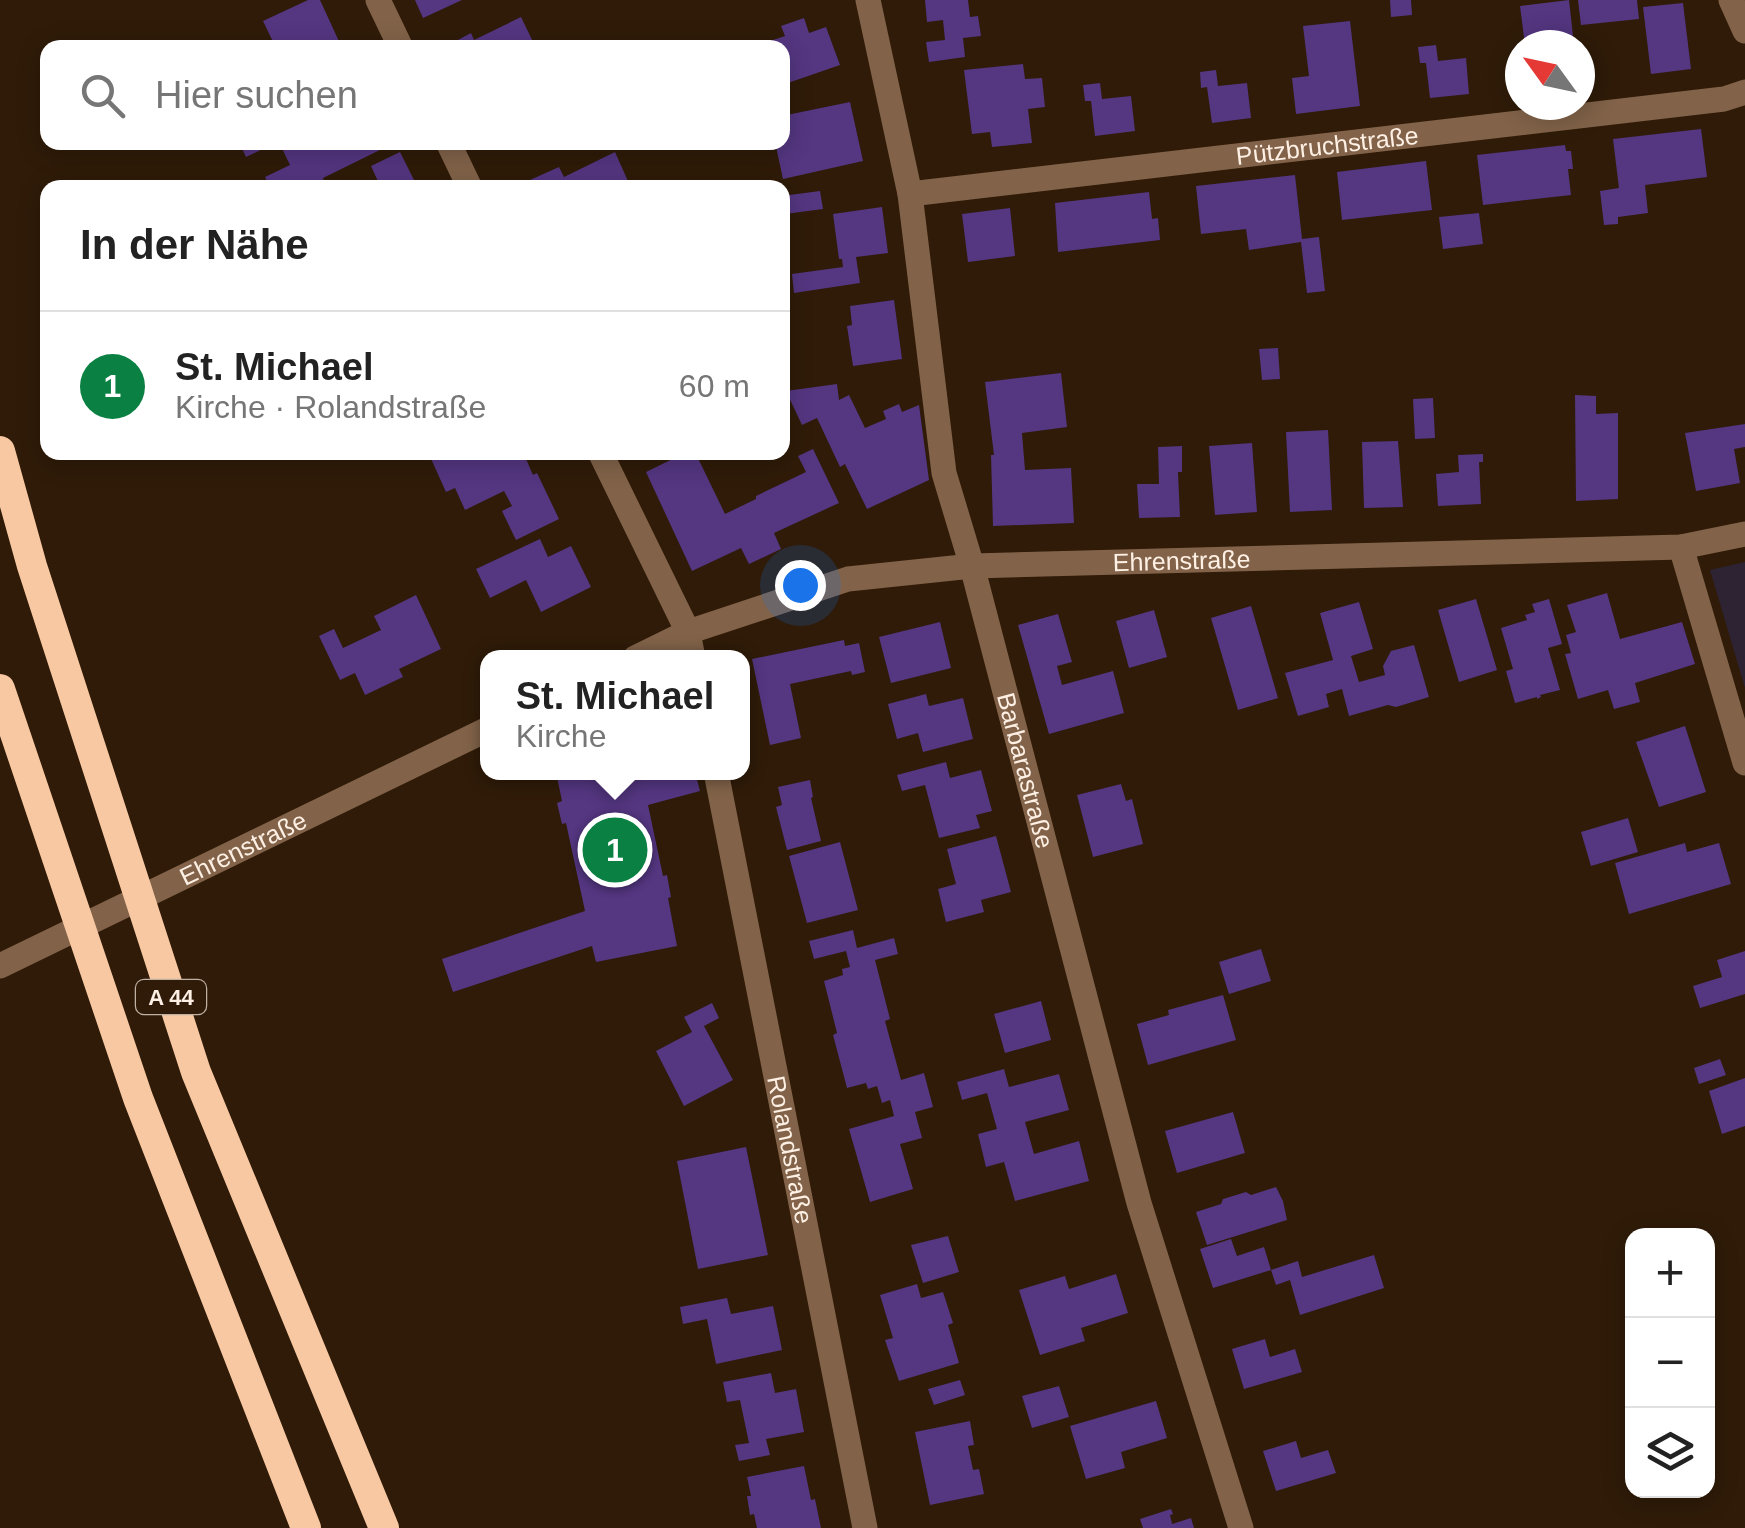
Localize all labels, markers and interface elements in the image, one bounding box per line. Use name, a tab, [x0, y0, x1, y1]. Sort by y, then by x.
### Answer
north arrow	[1505, 30, 1595, 120]
search box	[40, 40, 790, 150]
icon: search	[75, 68, 130, 123]
text: Hier suchen	[155, 74, 358, 116]
street label: Pützbruchstraße	[1234, 121, 1420, 170]
text: In der Nähe	[80, 221, 309, 268]
text: St. Michael	[175, 346, 374, 388]
text: 1	[104, 368, 121, 404]
text: 60 m	[679, 368, 750, 404]
text: Kirche · Rolandstraße	[175, 389, 486, 425]
street label: Ehrenstraße	[1113, 545, 1251, 576]
your location	[775, 560, 826, 611]
popup	[480, 650, 750, 780]
text: St. Michael	[516, 675, 714, 717]
street label: Barbarastraße	[992, 690, 1059, 851]
text: Kirche	[516, 718, 606, 754]
street label: Ehrenstraße	[175, 805, 311, 891]
pin: 1	[582, 812, 648, 888]
road number: A 44	[136, 980, 206, 1014]
street label: Rolandstraße	[762, 1073, 819, 1226]
map controls	[1625, 1228, 1715, 1498]
button: +	[1625, 1228, 1715, 1318]
button: −	[1625, 1318, 1715, 1408]
button: layers	[1625, 1408, 1715, 1498]

